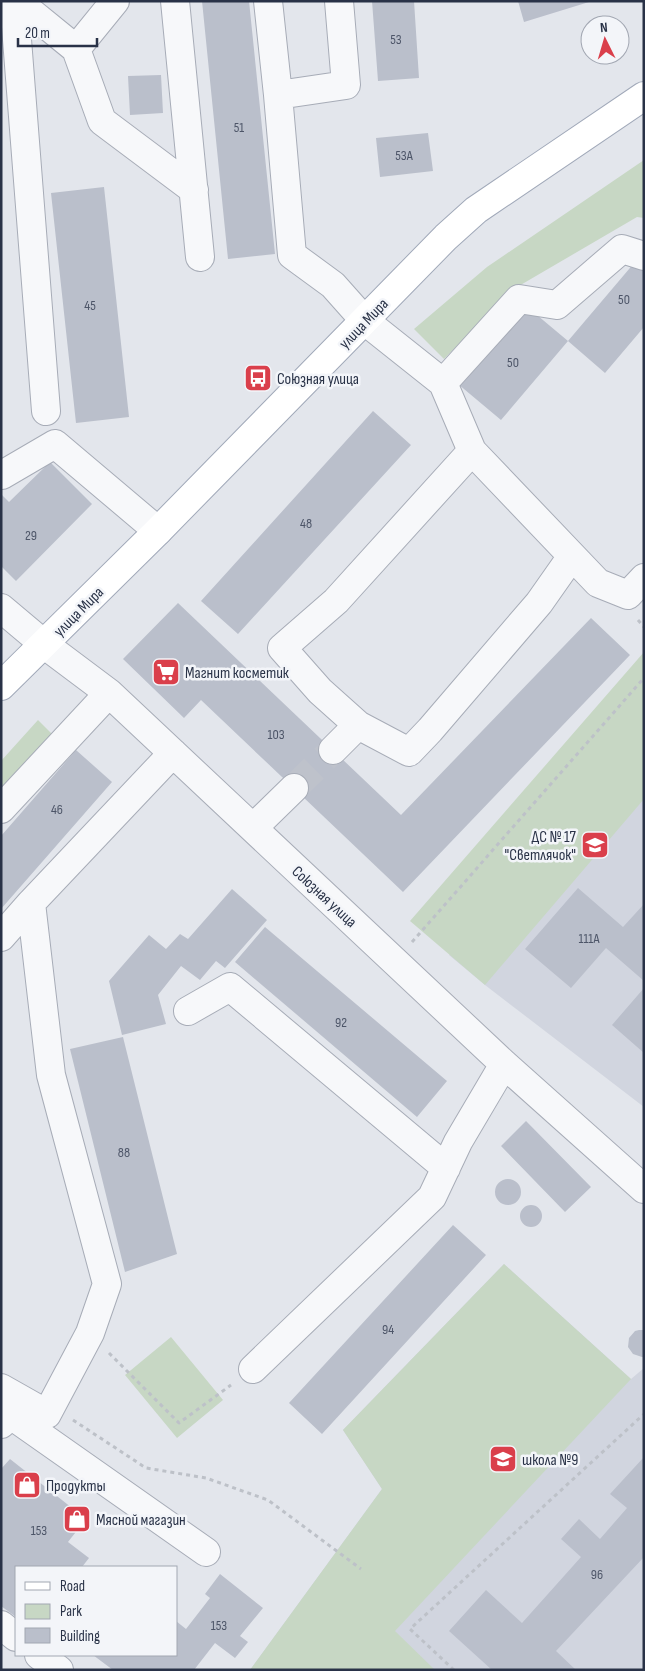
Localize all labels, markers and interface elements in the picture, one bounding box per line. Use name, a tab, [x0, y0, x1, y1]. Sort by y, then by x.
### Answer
scale bar	[18, 15, 96, 47]
north arrow	[580, 15, 630, 65]
text: N	[599, 19, 608, 36]
text: 20 m	[25, 24, 50, 43]
house number: 53	[390, 31, 402, 48]
house number: 51	[234, 119, 244, 136]
house number: 53А	[395, 147, 414, 164]
house number: 50	[618, 291, 630, 308]
street label: улица Мира	[335, 295, 393, 353]
house number: 45	[84, 297, 96, 314]
house number: 50	[507, 354, 519, 371]
bus stop icon: Союзная улица	[243, 363, 273, 393]
place label: Союзная улица	[277, 370, 359, 389]
house number: 48	[300, 515, 312, 532]
house number: 29	[25, 527, 37, 544]
street label: улица Мира	[50, 583, 108, 641]
supermarket icon: Магнит косметик	[151, 657, 181, 687]
place label: Магнит косметик	[185, 664, 290, 683]
house number: 103	[267, 726, 285, 743]
house number: 46	[51, 801, 63, 818]
place label: ДС № 17 "Светлячок"	[504, 828, 577, 865]
school or university icon: ДС № 17 "Светлячок"	[580, 830, 610, 860]
street label: Союзная улица	[288, 862, 360, 932]
house number: 111А	[579, 930, 600, 947]
house number: 92	[335, 1014, 347, 1031]
house number: 88	[118, 1144, 130, 1161]
house number: 94	[382, 1321, 394, 1338]
school or university icon: школа №9	[488, 1444, 518, 1474]
place label: школа №9	[522, 1451, 578, 1470]
shop icon: Продукты	[12, 1470, 42, 1500]
place label: Продукты	[46, 1477, 106, 1496]
shop icon: Мясной магазин	[62, 1504, 92, 1534]
place label: Мясной магазин	[96, 1511, 186, 1530]
house number: 153	[31, 1522, 47, 1539]
legend	[15, 1566, 178, 1656]
house number: 96	[591, 1566, 603, 1583]
text: Road	[60, 1577, 85, 1596]
text: Park	[60, 1602, 82, 1621]
house number: 153	[211, 1617, 227, 1634]
text: Building	[60, 1627, 100, 1646]

